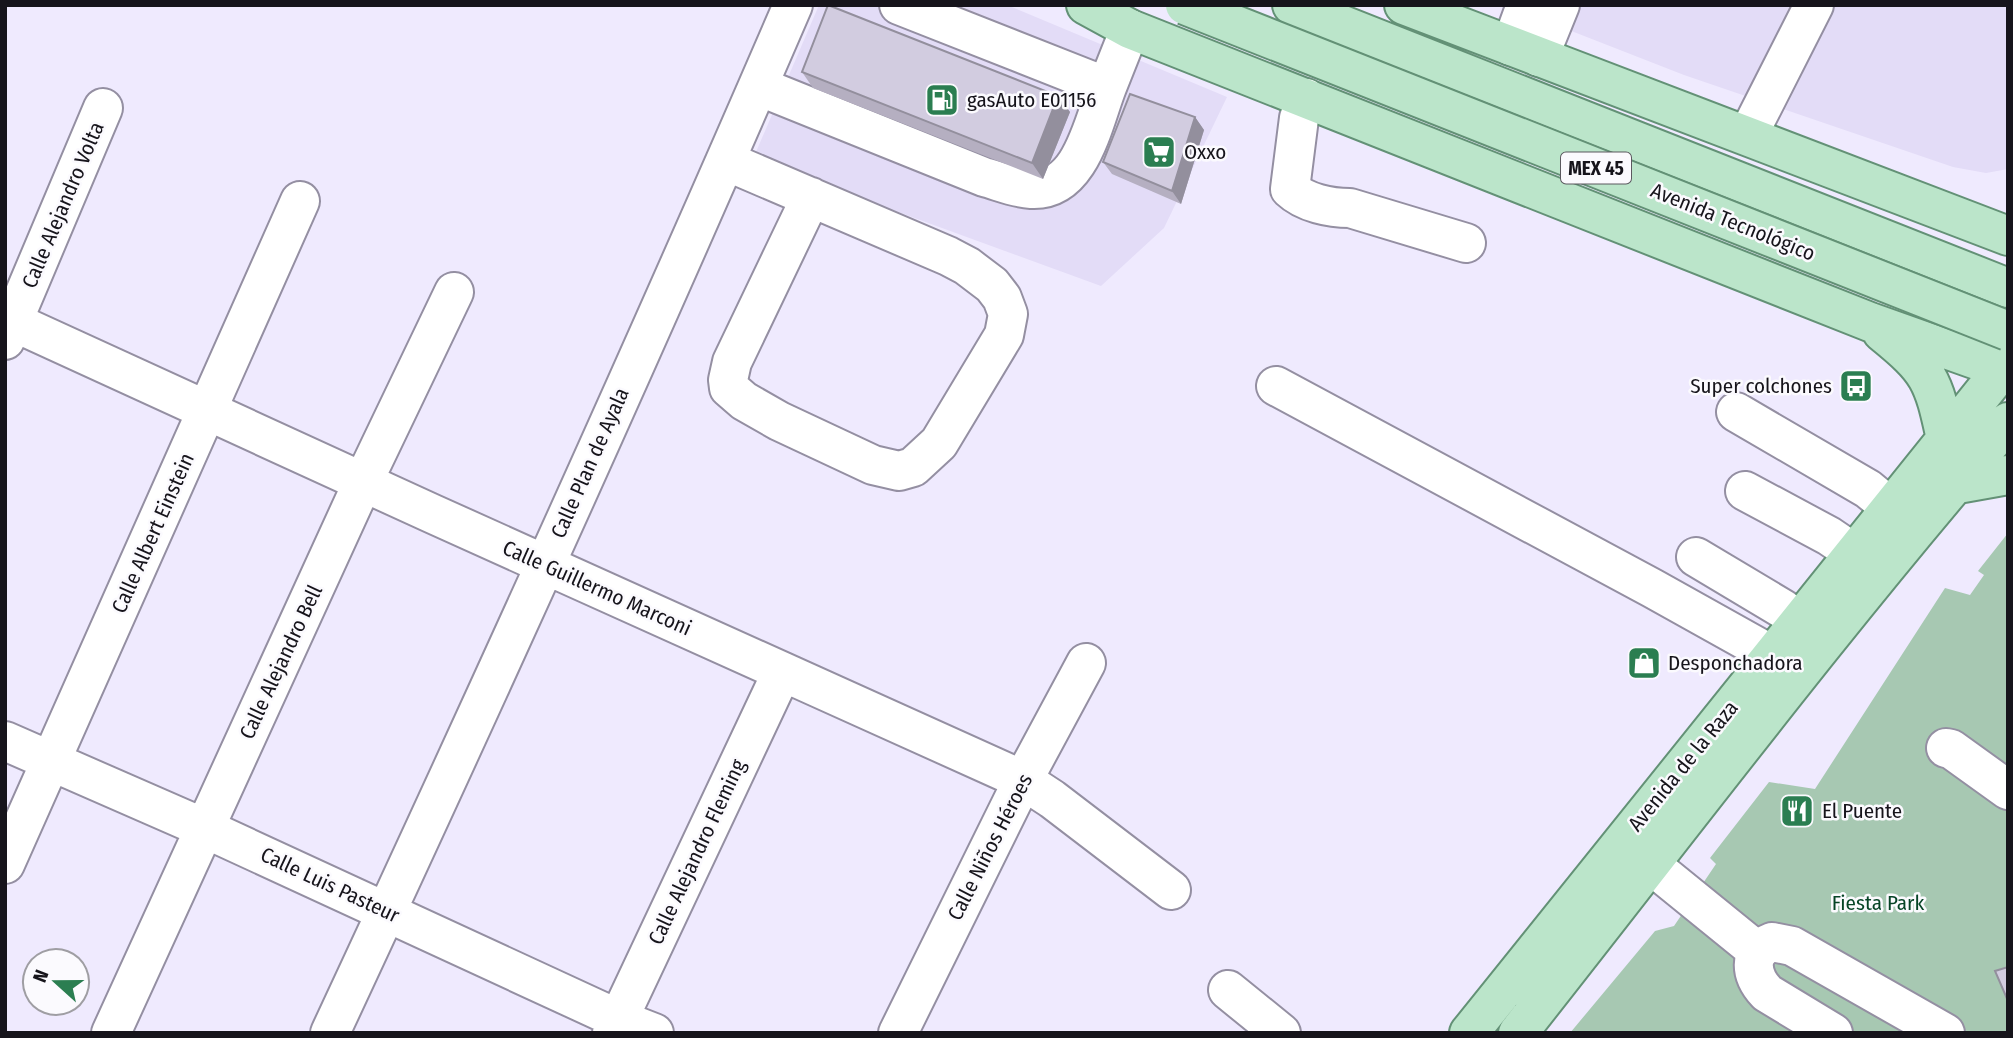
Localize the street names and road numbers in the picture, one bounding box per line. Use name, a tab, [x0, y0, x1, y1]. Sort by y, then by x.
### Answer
street label: Calle Alejandro Volta	[16, 118, 110, 292]
road number: MEX 45	[1561, 152, 1631, 184]
street label: Avenida Tecnológico	[1647, 177, 1819, 267]
street label: Calle Plan de Ayala	[545, 384, 635, 542]
street label: Calle Albert Einstein	[106, 449, 200, 617]
street label: Calle Guillermo Marconi	[499, 535, 695, 641]
street label: Calle Alejandro Bell	[234, 580, 328, 743]
street label: Avenida de la Raza	[1622, 695, 1744, 837]
street label: Calle Alejandro Fleming	[643, 755, 751, 949]
street label: Calle Niños Héroes	[942, 769, 1038, 925]
street label: Calle Luis Pasteur	[256, 841, 404, 929]

